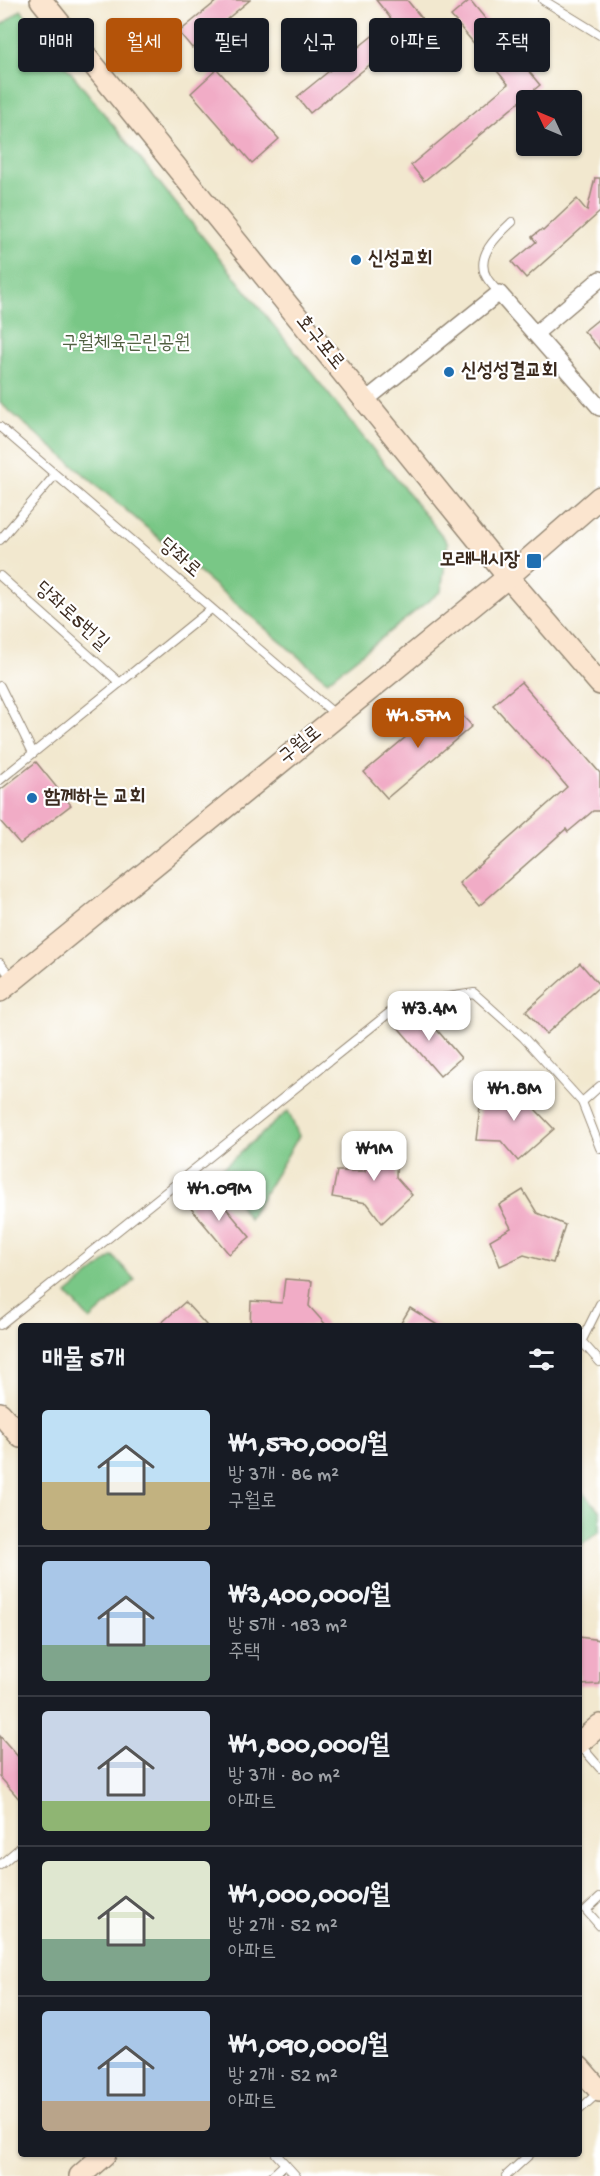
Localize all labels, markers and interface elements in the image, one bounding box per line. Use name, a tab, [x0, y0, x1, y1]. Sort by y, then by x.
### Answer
chip: 매매	[18, 18, 94, 72]
chip: 월세	[106, 18, 182, 72]
chip: 필터	[194, 18, 269, 72]
chip: 신규	[281, 18, 357, 72]
chip: 아파트	[369, 18, 462, 72]
chip: 주택	[474, 18, 550, 72]
north arrow	[516, 90, 582, 156]
map controls	[516, 90, 582, 156]
place label: 신성교회	[368, 248, 432, 272]
marker: 신성교회	[349, 253, 363, 267]
street label: 호구포로	[290, 311, 348, 375]
park label: 구월체육근린공원	[62, 332, 190, 356]
place label: 신성성결교회	[461, 360, 558, 384]
marker: 신성성결교회	[442, 365, 456, 379]
street label: 당좌로	[153, 534, 205, 584]
place label: 모래내시장	[440, 550, 520, 573]
marker: 모래내시장	[525, 552, 543, 570]
street label: 당좌로5번길	[29, 578, 113, 656]
pin: ₩1.57M	[369, 698, 467, 749]
text: ₩1.57M	[386, 706, 450, 729]
street label: 구월로	[274, 721, 327, 770]
place label: 함께하는 교회	[43, 786, 145, 810]
marker: 함께하는 교회	[25, 791, 39, 805]
pin: ₩3.4M	[387, 991, 471, 1042]
text: ₩3.4M	[402, 999, 456, 1022]
pin: ₩1.8M	[472, 1071, 556, 1122]
text: ₩1.8M	[487, 1079, 541, 1102]
pin: ₩1M	[345, 1131, 403, 1182]
text: ₩1M	[356, 1139, 392, 1162]
pin: ₩1.09M	[170, 1171, 268, 1222]
text: ₩1.09M	[187, 1179, 251, 1202]
icon: filters	[525, 1343, 558, 1376]
text: 매물 5개	[42, 1346, 125, 1377]
text: ₩1,570,000/월	[228, 1431, 388, 1462]
icon: home	[90, 1434, 162, 1506]
text: 방 3개 · 86 m²	[228, 1465, 339, 1488]
text: 구월로	[228, 1491, 276, 1514]
text: ₩3,400,000/월	[228, 1582, 390, 1613]
icon: home	[90, 1585, 162, 1657]
text: 방 5개 · 183 m²	[228, 1616, 347, 1639]
text: 주택	[228, 1642, 260, 1665]
text: ₩1,800,000/월	[228, 1732, 389, 1763]
icon: home	[90, 1735, 162, 1807]
text: 방 3개 · 80 m²	[228, 1766, 340, 1789]
text: 아파트	[228, 1792, 276, 1815]
text: ₩1,000,000/월	[228, 1882, 390, 1913]
icon: home	[90, 1885, 162, 1957]
text: 방 2개 · 52 m²	[228, 1916, 338, 1939]
text: 아파트	[228, 1942, 276, 1965]
text: ₩1,090,000/월	[228, 2032, 388, 2063]
icon: home	[90, 2035, 162, 2107]
text: 방 2개 · 52 m²	[228, 2066, 338, 2089]
text: 아파트	[228, 2092, 276, 2115]

